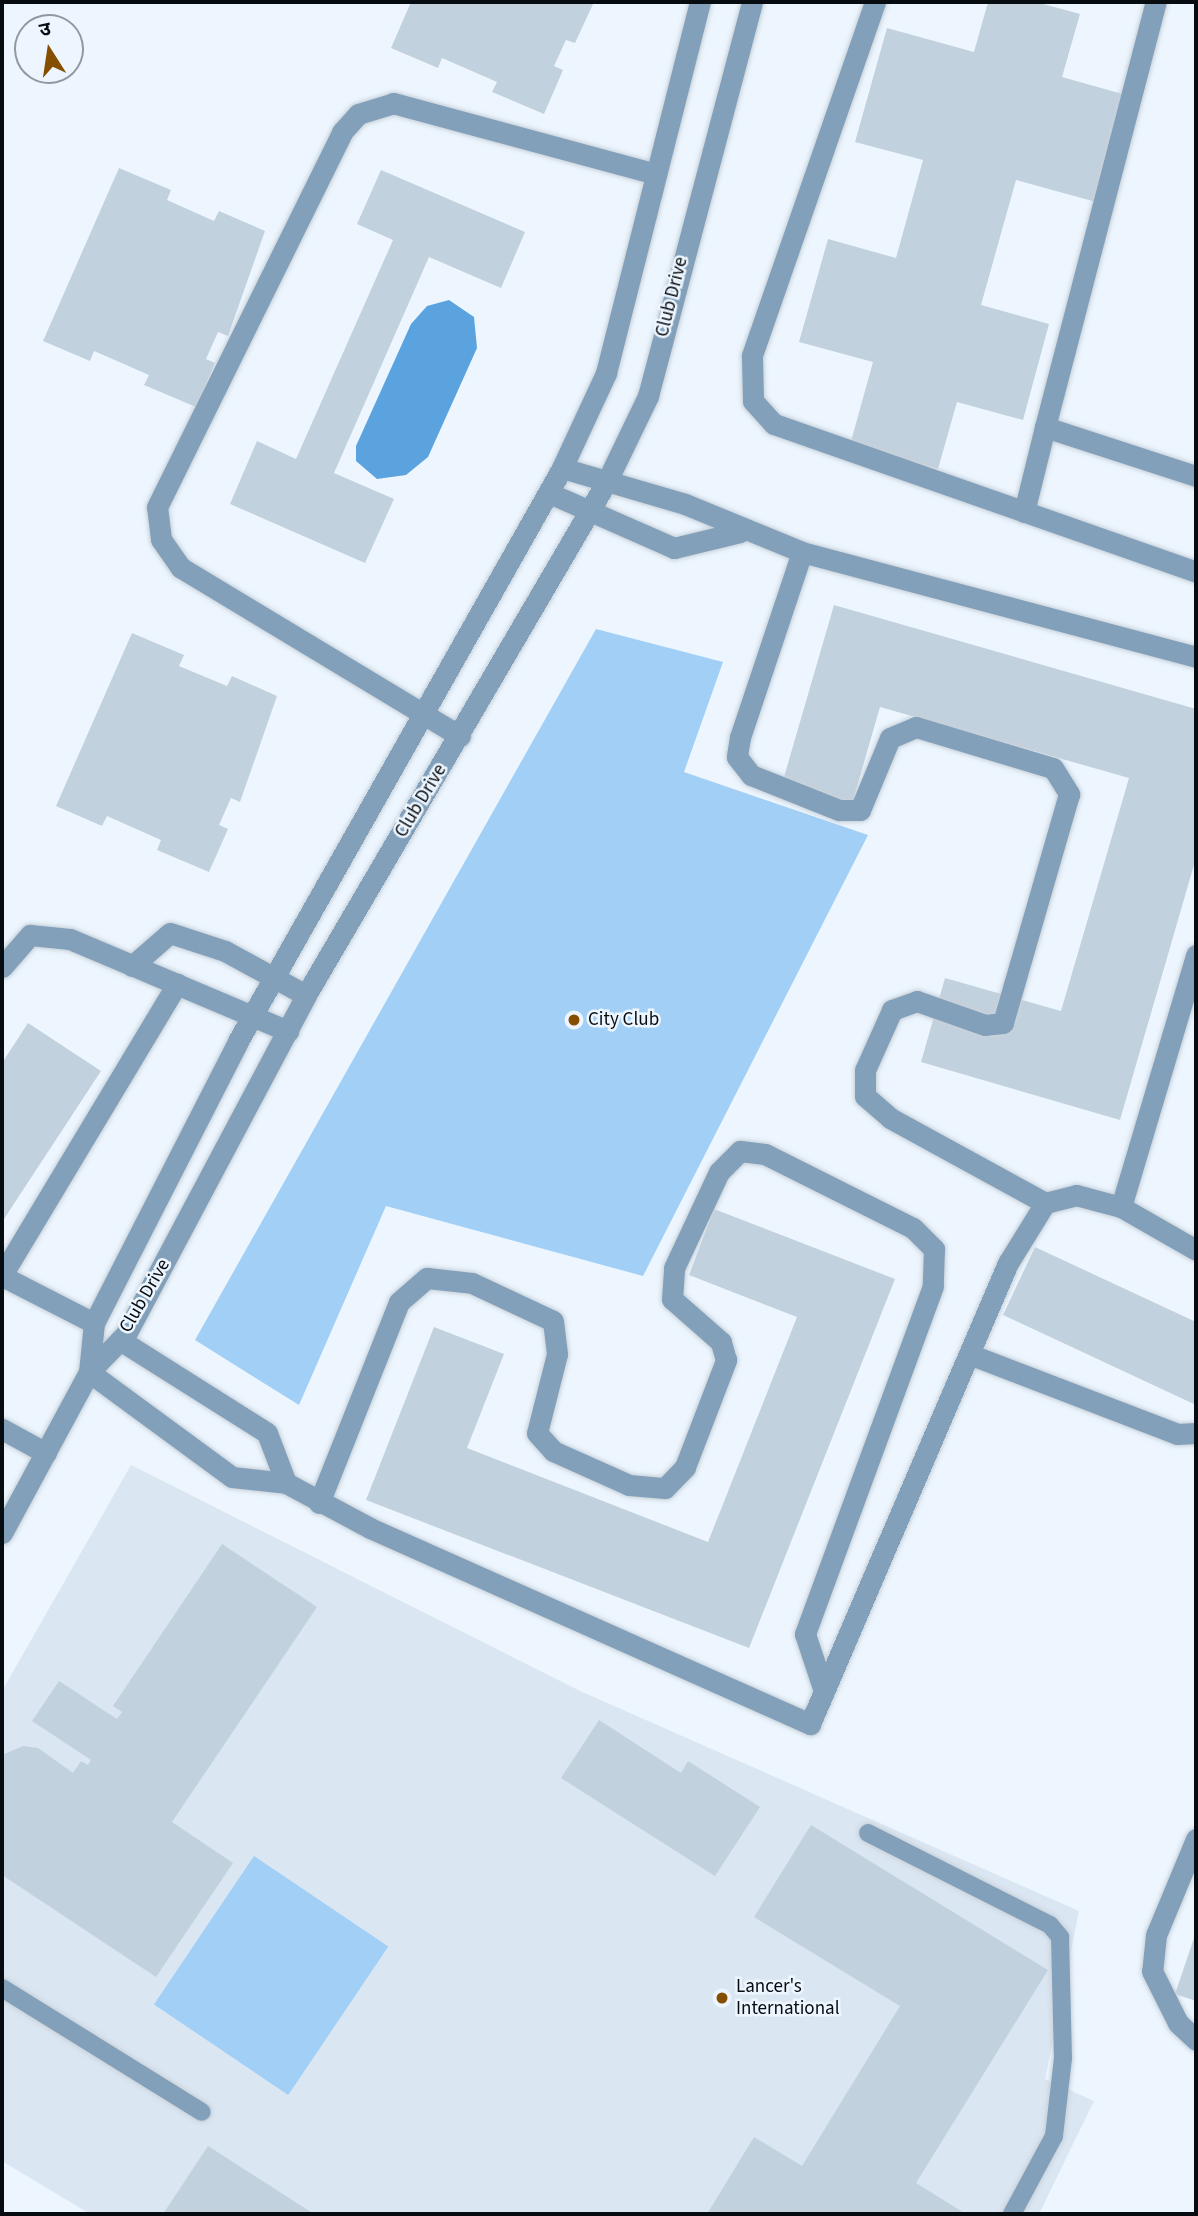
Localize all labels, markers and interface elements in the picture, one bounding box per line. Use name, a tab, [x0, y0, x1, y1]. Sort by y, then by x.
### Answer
north arrow	[14, 14, 84, 84]
text: उ	[37, 16, 53, 44]
street label: Club Drive	[651, 255, 693, 339]
street label: Club Drive	[390, 760, 452, 842]
place label: City Club	[588, 1009, 659, 1031]
marker: City Club	[566, 1012, 582, 1028]
street label: Club Drive	[115, 1255, 175, 1337]
place label: Lancer's International	[736, 1976, 839, 2020]
marker: Lancer's International	[714, 1990, 730, 2006]

